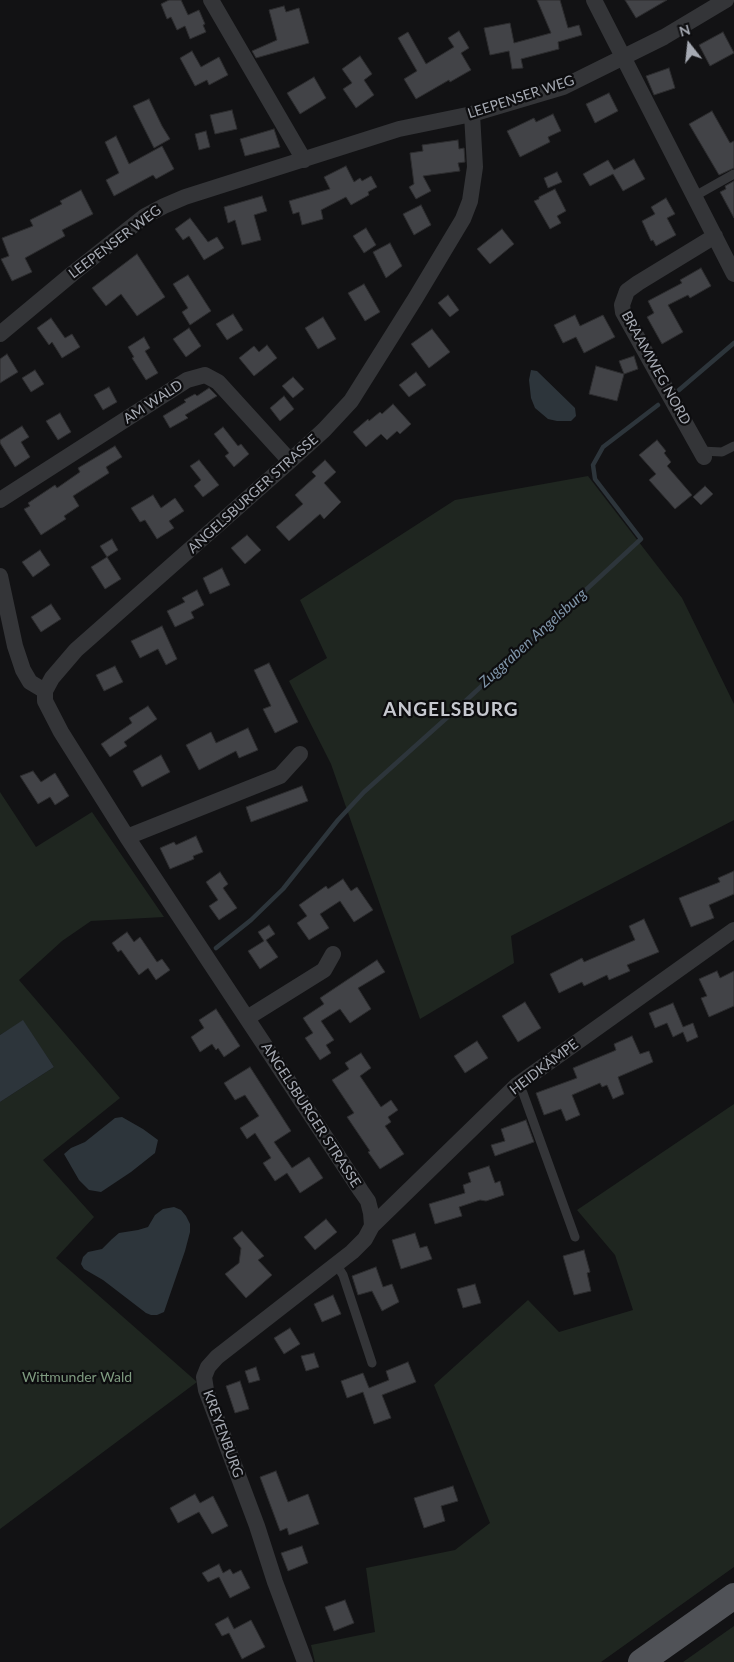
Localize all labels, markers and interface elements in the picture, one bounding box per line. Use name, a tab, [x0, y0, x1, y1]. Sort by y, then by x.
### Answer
north arrow	[664, 20, 714, 70]
text: N	[677, 20, 692, 40]
street label: LEEPENSER WEG	[466, 72, 576, 122]
street label: LEEPENSER WEG	[66, 202, 164, 282]
street label: BRAAMWEG NORD	[618, 308, 694, 428]
street label: AM WALD	[120, 377, 186, 427]
street label: ANGELSBURGER STRASSE	[184, 431, 322, 557]
water label: Zuggraben Angelsburg	[475, 585, 591, 691]
district label: ANGELSBURG	[382, 699, 520, 721]
street label: HEIDKÄMPE	[506, 1036, 582, 1098]
street label: ANGELSBURGER STRASSE	[258, 1039, 364, 1191]
park label: Wittmunder Wald	[22, 1369, 132, 1385]
street label: KREYENBURG	[199, 1388, 247, 1480]

